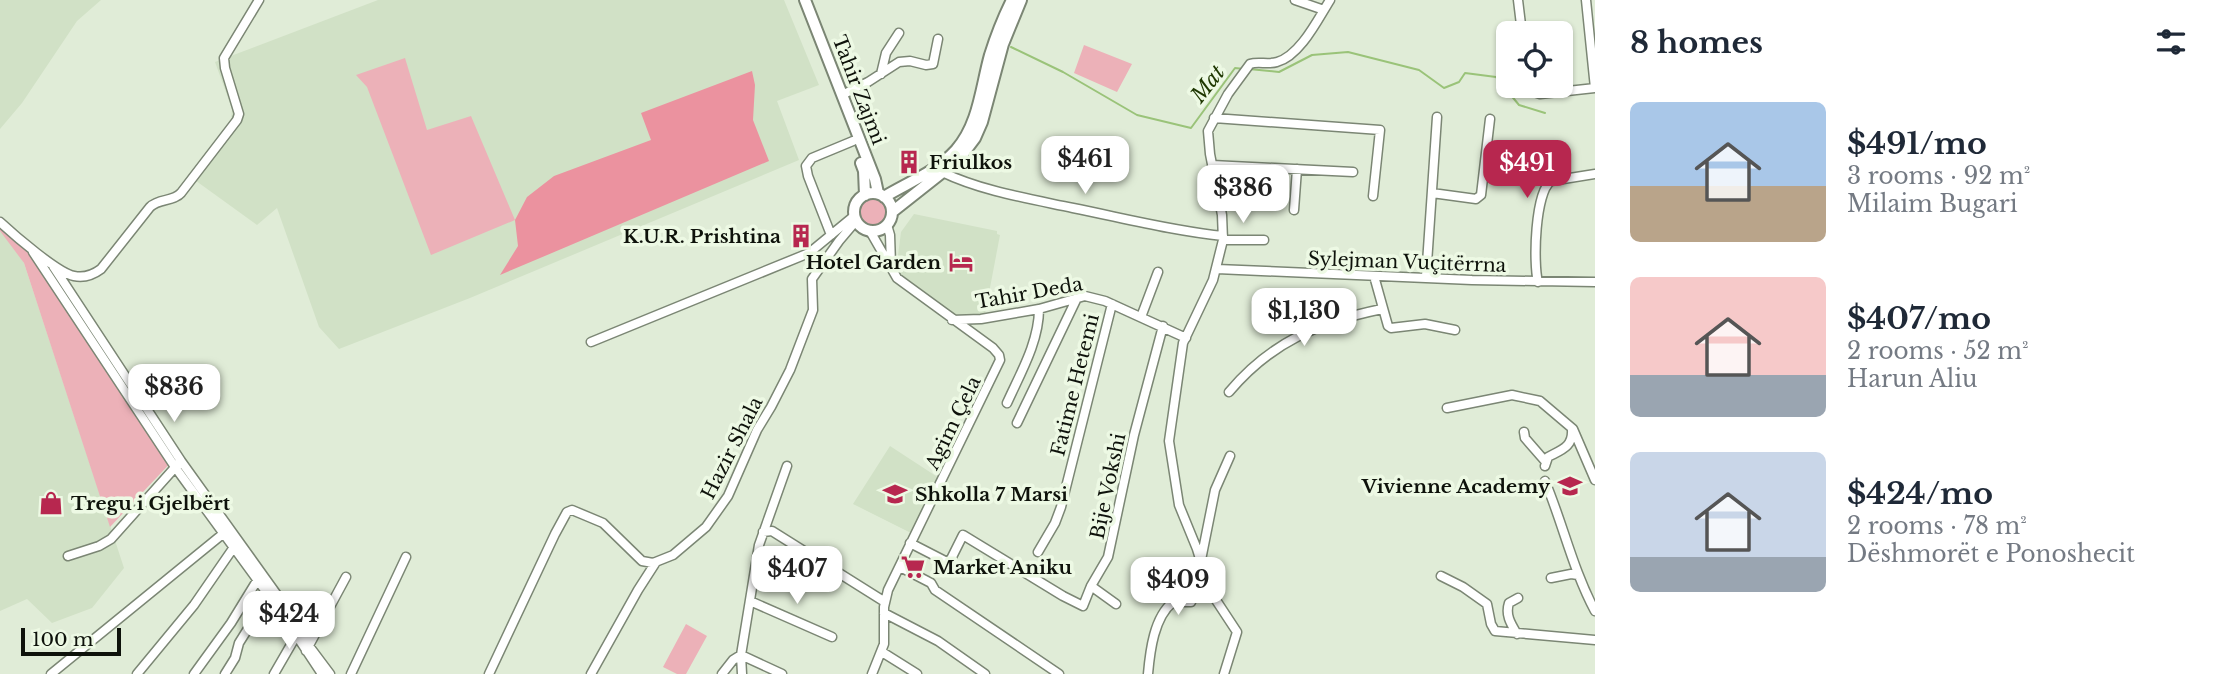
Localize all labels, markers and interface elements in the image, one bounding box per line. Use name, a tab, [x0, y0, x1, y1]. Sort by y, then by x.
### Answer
map controls	[1496, 21, 1573, 98]
button: locate	[1496, 21, 1573, 98]
icon: filters	[2152, 23, 2190, 61]
text: 8 homes	[1630, 24, 1763, 61]
street label: Tahir Zajmi	[828, 32, 891, 148]
water label: Mat	[1185, 60, 1231, 109]
text: $491/mo	[1847, 125, 1987, 162]
icon: home	[1686, 130, 1770, 214]
pin: $461	[1044, 136, 1126, 196]
pin: $491	[1486, 140, 1568, 200]
text: $461	[1057, 145, 1113, 173]
building icon: Friulkos	[895, 148, 923, 176]
text: $491	[1499, 149, 1555, 177]
place label: Friulkos	[929, 151, 1012, 174]
text: 3 rooms · 92 m²	[1847, 162, 2030, 190]
pin: $386	[1202, 166, 1284, 225]
text: $386	[1213, 174, 1273, 202]
text: Milaim Bugari	[1847, 190, 2018, 218]
building icon: K.U.R. Prishtina	[787, 222, 815, 250]
place label: K.U.R. Prishtina	[623, 225, 781, 248]
street label: Sylejman Vuçitërrna	[1307, 247, 1507, 277]
hotel icon: Hotel Garden	[947, 248, 975, 276]
place label: Hotel Garden	[806, 251, 941, 274]
street label: Tahir Deda	[974, 272, 1085, 314]
pin: $1,130	[1247, 288, 1361, 348]
text: $1,130	[1268, 297, 1340, 325]
text: $407/mo	[1847, 300, 1991, 337]
icon: home	[1686, 305, 1770, 389]
street label: Fatime Hetemi	[1046, 311, 1104, 459]
text: 2 rooms · 52 m²	[1847, 337, 2029, 365]
pin: $836	[133, 364, 215, 424]
text: Harun Aliu	[1847, 365, 1977, 393]
street label: Agim Çela	[920, 372, 986, 474]
text: $836	[144, 373, 204, 401]
street label: Hazir Shala	[696, 393, 768, 503]
street label: Bije Vokshi	[1086, 430, 1131, 541]
school or university icon: Vivienne Academy	[1556, 472, 1584, 500]
place label: Vivienne Academy	[1361, 475, 1551, 498]
text: $424/mo	[1847, 475, 1993, 512]
school or university icon: Shkolla 7 Marsi	[881, 480, 909, 508]
icon: home	[1686, 480, 1770, 564]
place label: Shkolla 7 Marsi	[915, 483, 1068, 506]
shop icon: Tregu i Gjelbërt	[37, 489, 65, 517]
place label: Tregu i Gjelbërt	[71, 492, 231, 515]
text: 2 rooms · 78 m²	[1847, 512, 2027, 540]
text: Dëshmorët e Ponoshecit	[1847, 540, 2135, 568]
pin: $407	[756, 546, 838, 606]
supermarket icon: Market Aniku	[899, 553, 927, 581]
text: $407	[767, 555, 827, 583]
place label: Market Aniku	[933, 556, 1073, 579]
pin: $409	[1137, 558, 1219, 617]
text: $409	[1147, 566, 1209, 594]
pin: $424	[248, 592, 330, 651]
text: $424	[259, 600, 319, 628]
scale bar	[21, 625, 121, 657]
text: 100 m	[32, 628, 93, 651]

